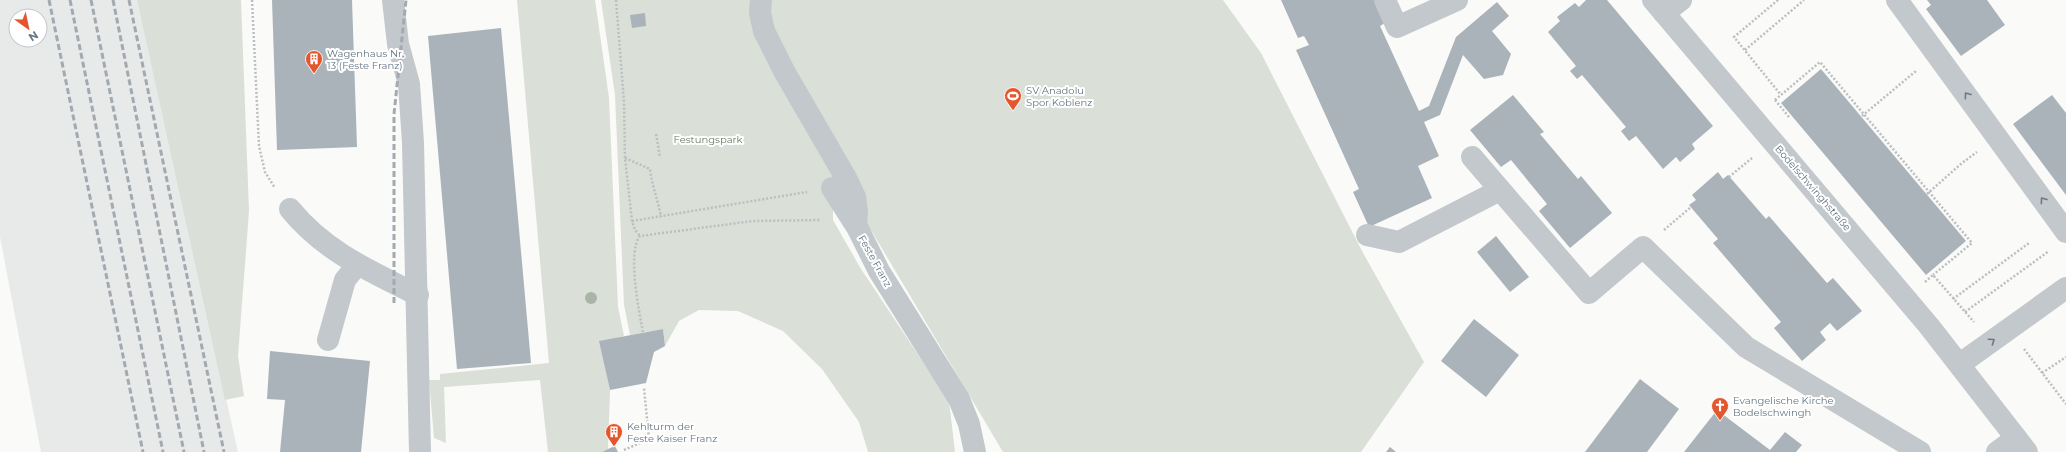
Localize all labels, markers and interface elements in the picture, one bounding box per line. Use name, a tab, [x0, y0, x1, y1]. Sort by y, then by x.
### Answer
north arrow	[8, 8, 48, 48]
text: N	[26, 28, 41, 45]
place label: Wagenhaus Nr. 13 (Feste Franz)	[327, 47, 404, 72]
building icon: Wagenhaus Nr. 13 (Feste Franz)	[304, 49, 324, 74]
place label: SV Anadolu Spor Koblenz	[1026, 84, 1092, 109]
sports icon: SV Anadolu Spor Koblenz	[1003, 86, 1023, 111]
one-way arrow	[1964, 92, 1971, 99]
park label: Festungspark	[674, 133, 742, 146]
street label: Bodelschwinghstraße	[1772, 142, 1854, 234]
one-way arrow	[2040, 197, 2048, 204]
street label: Feste Franz	[855, 233, 895, 289]
one-way arrow	[1988, 338, 1995, 346]
place label: Evangelische Kirche Bodelschwingh	[1733, 394, 1834, 419]
church icon: Evangelische Kirche Bodelschwingh	[1710, 396, 1730, 421]
place label: Kehlturm der Feste Kaiser Franz	[627, 420, 717, 445]
building icon: Kehlturm der Feste Kaiser Franz	[604, 422, 624, 447]

